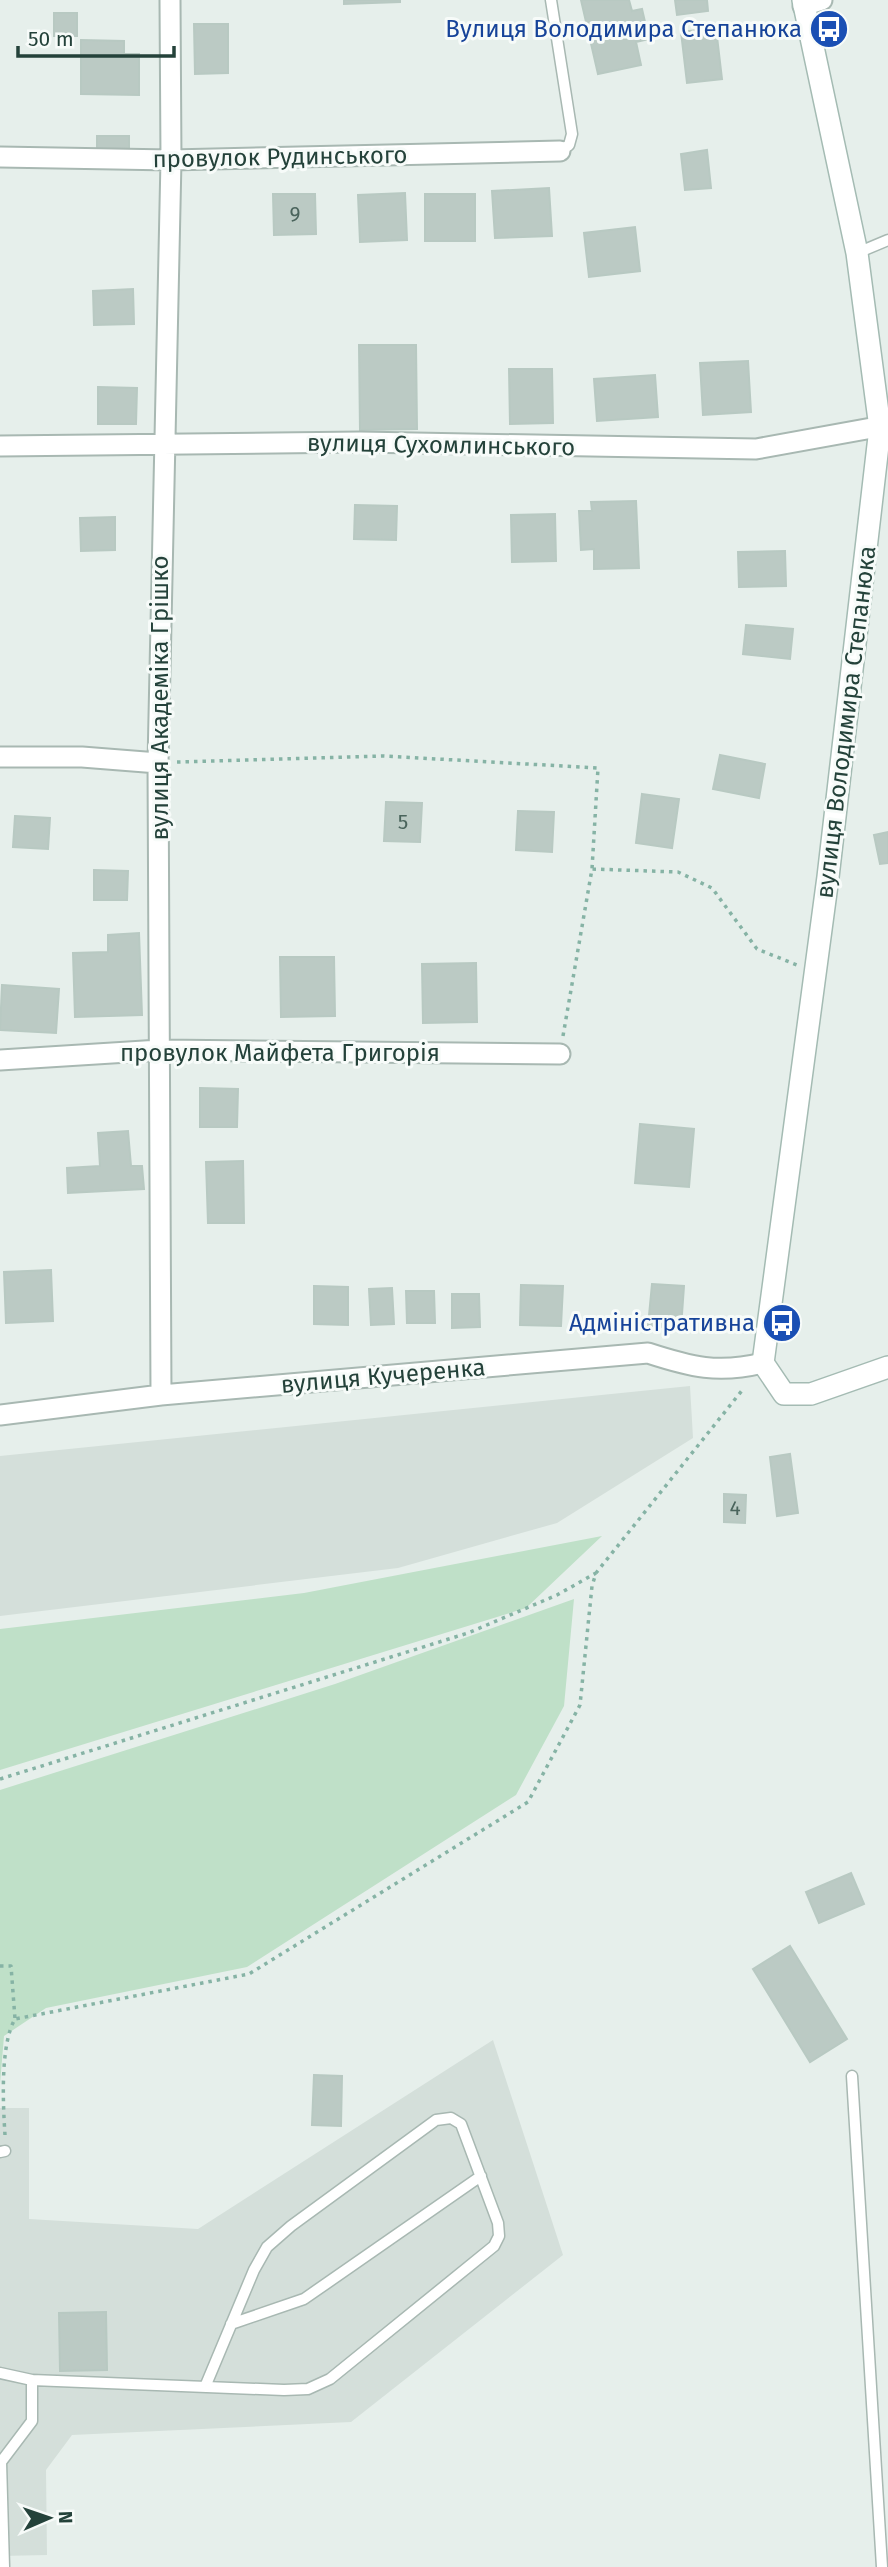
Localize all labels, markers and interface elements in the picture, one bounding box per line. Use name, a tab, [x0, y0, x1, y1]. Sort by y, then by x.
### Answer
bus stop icon: Вулиця Володимира Степанюка	[808, 8, 850, 50]
scale bar	[18, 14, 173, 58]
place label: Вулиця Володимира Степанюка	[445, 15, 802, 43]
text: 50 m	[28, 26, 74, 52]
street label: провулок Рудинського	[152, 141, 408, 173]
house number: 9	[289, 201, 301, 227]
street label: вулиця Сухомлинського	[307, 429, 575, 461]
street label: вулиця Володимира Степанюка	[810, 544, 882, 900]
street label: вулиця Академіка Грішко	[146, 556, 174, 840]
house number: 5	[398, 809, 408, 835]
street label: провулок Майфета Григорія	[120, 1039, 440, 1067]
bus stop icon: Адміністративна	[761, 1302, 803, 1344]
place label: Адміністративна	[569, 1309, 755, 1337]
street label: вулиця Кучеренка	[279, 1353, 487, 1399]
house number: 4	[729, 1495, 741, 1521]
north arrow	[14, 2483, 84, 2553]
text: N	[54, 2511, 77, 2524]

